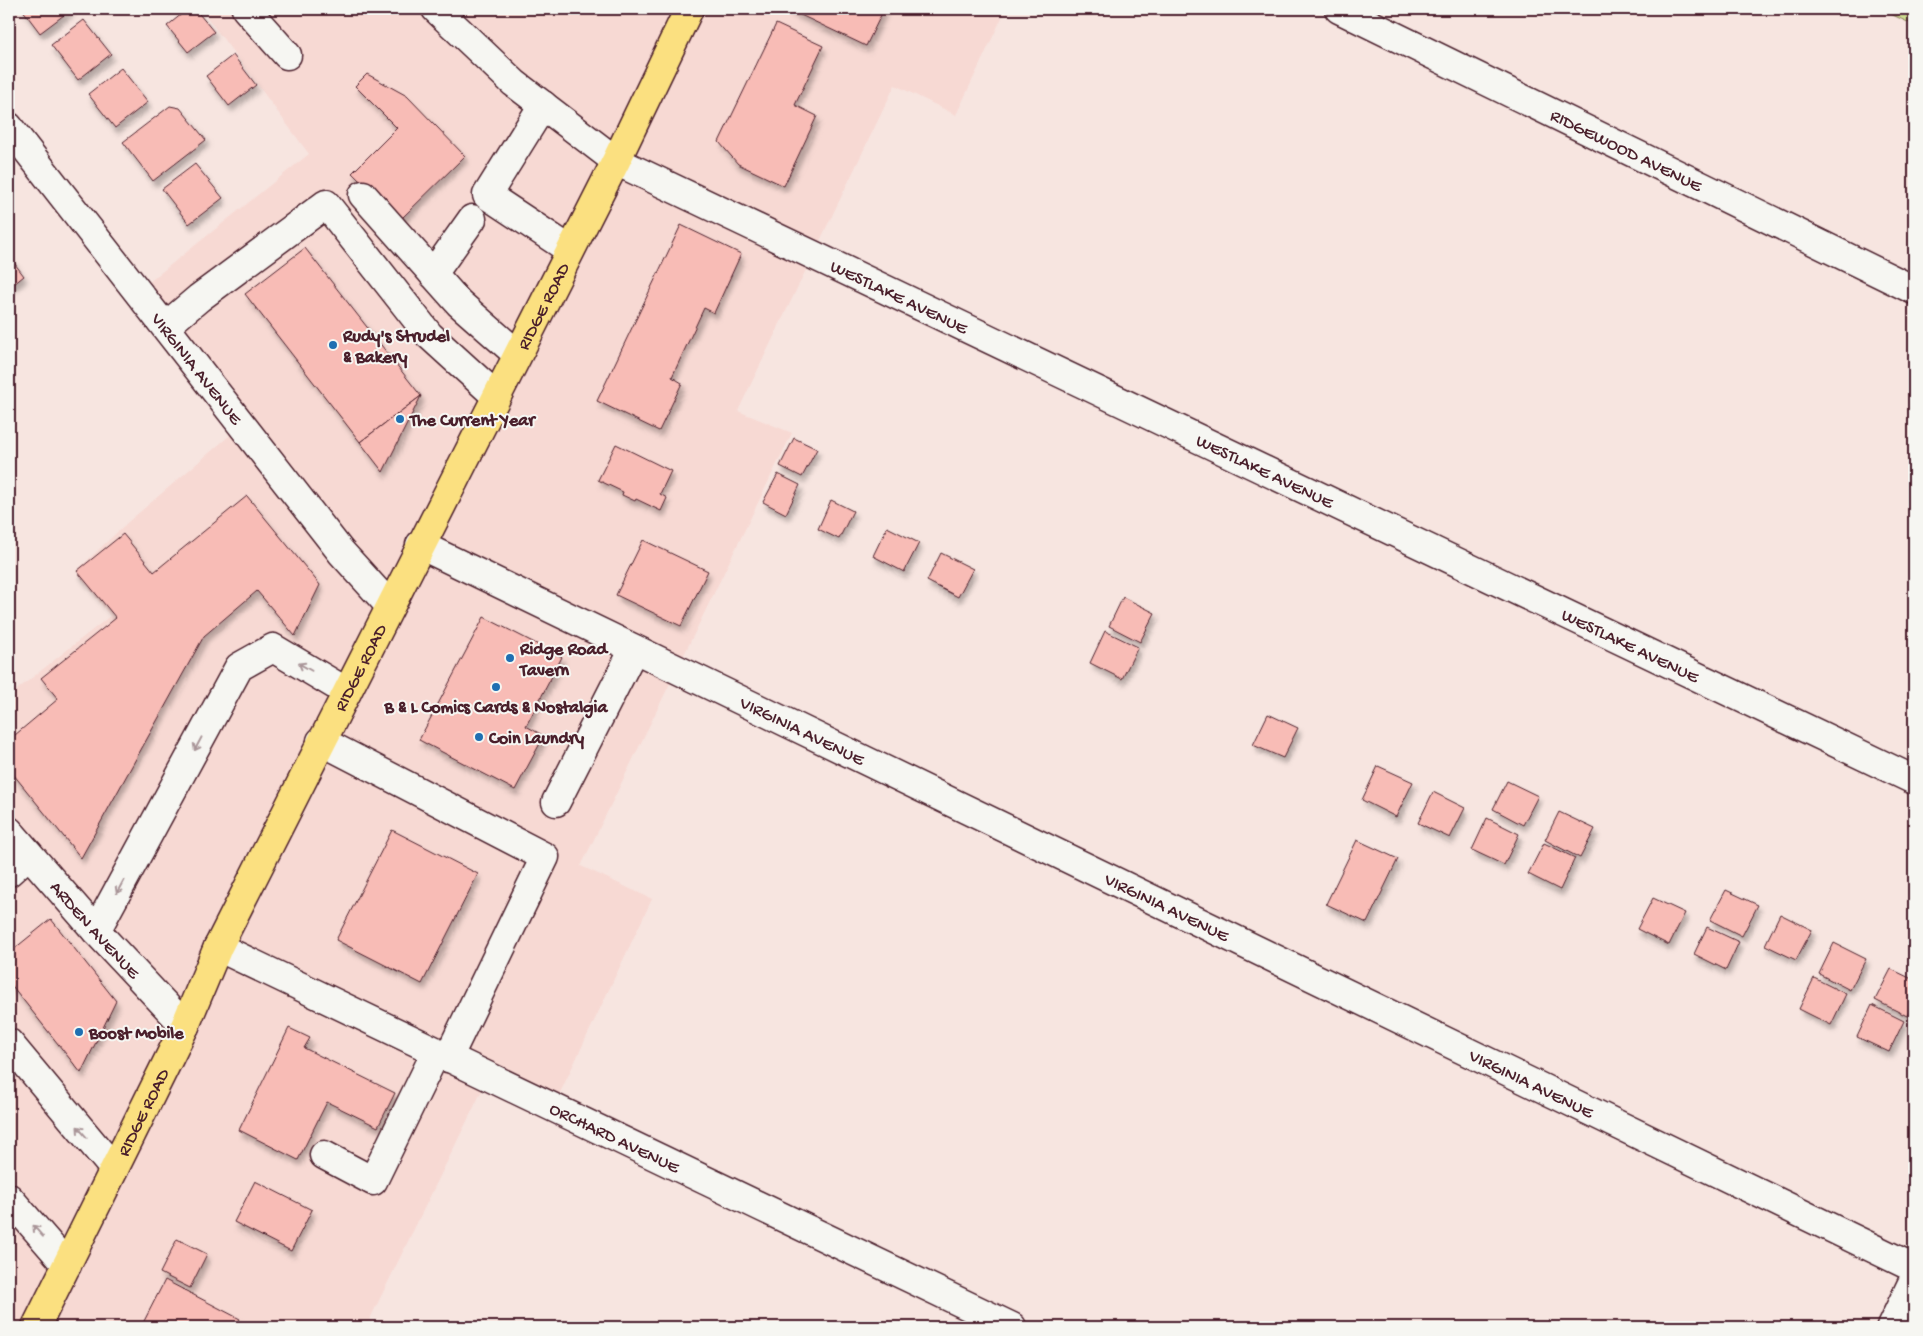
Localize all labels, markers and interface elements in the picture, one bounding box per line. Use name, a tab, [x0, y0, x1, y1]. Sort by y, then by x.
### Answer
street label: RIDGEWOOD AVENUE	[1546, 106, 1705, 198]
street label: WESTLAKE AVENUE	[826, 257, 971, 340]
street label: RIDGE ROAD	[514, 260, 576, 354]
street label: VIRGINIA AVENUE	[145, 309, 246, 430]
place label: Rudy's Strudel & Bakery	[342, 327, 450, 369]
marker: Rudy's Strudel & Bakery	[327, 339, 339, 351]
place label: The Current Year	[408, 411, 537, 432]
marker: The Current Year	[394, 413, 406, 425]
street label: WESTLAKE AVENUE	[1192, 431, 1337, 515]
street label: WESTLAKE AVENUE	[1557, 605, 1702, 689]
street label: RIDGE ROAD	[331, 621, 393, 716]
place label: Ridge Road Tavern	[518, 640, 609, 682]
marker: Ridge Road Tavern	[504, 652, 516, 664]
one-way arrow	[297, 662, 312, 672]
marker: B & L Comics Cards & Nostalgia	[490, 681, 502, 693]
street label: VIRGINIA AVENUE	[735, 693, 868, 772]
place label: B & L Comics Cards & Nostalgia	[384, 698, 608, 719]
place label: Coin Laundry	[488, 729, 584, 750]
marker: Coin Laundry	[473, 731, 485, 743]
one-way arrow	[193, 736, 203, 751]
street label: VIRGINIA AVENUE	[1099, 869, 1232, 948]
street label: ARDEN AVENUE	[44, 878, 144, 985]
one-way arrow	[115, 879, 125, 893]
place label: Boost Mobile	[88, 1024, 184, 1045]
marker: Boost Mobile	[73, 1026, 85, 1038]
street label: VIRGINIA AVENUE	[1464, 1046, 1597, 1125]
street label: RIDGE ROAD	[114, 1066, 175, 1160]
street label: ORCHARD AVENUE	[545, 1099, 683, 1180]
one-way arrow	[77, 1126, 88, 1139]
one-way arrow	[32, 1225, 43, 1238]

